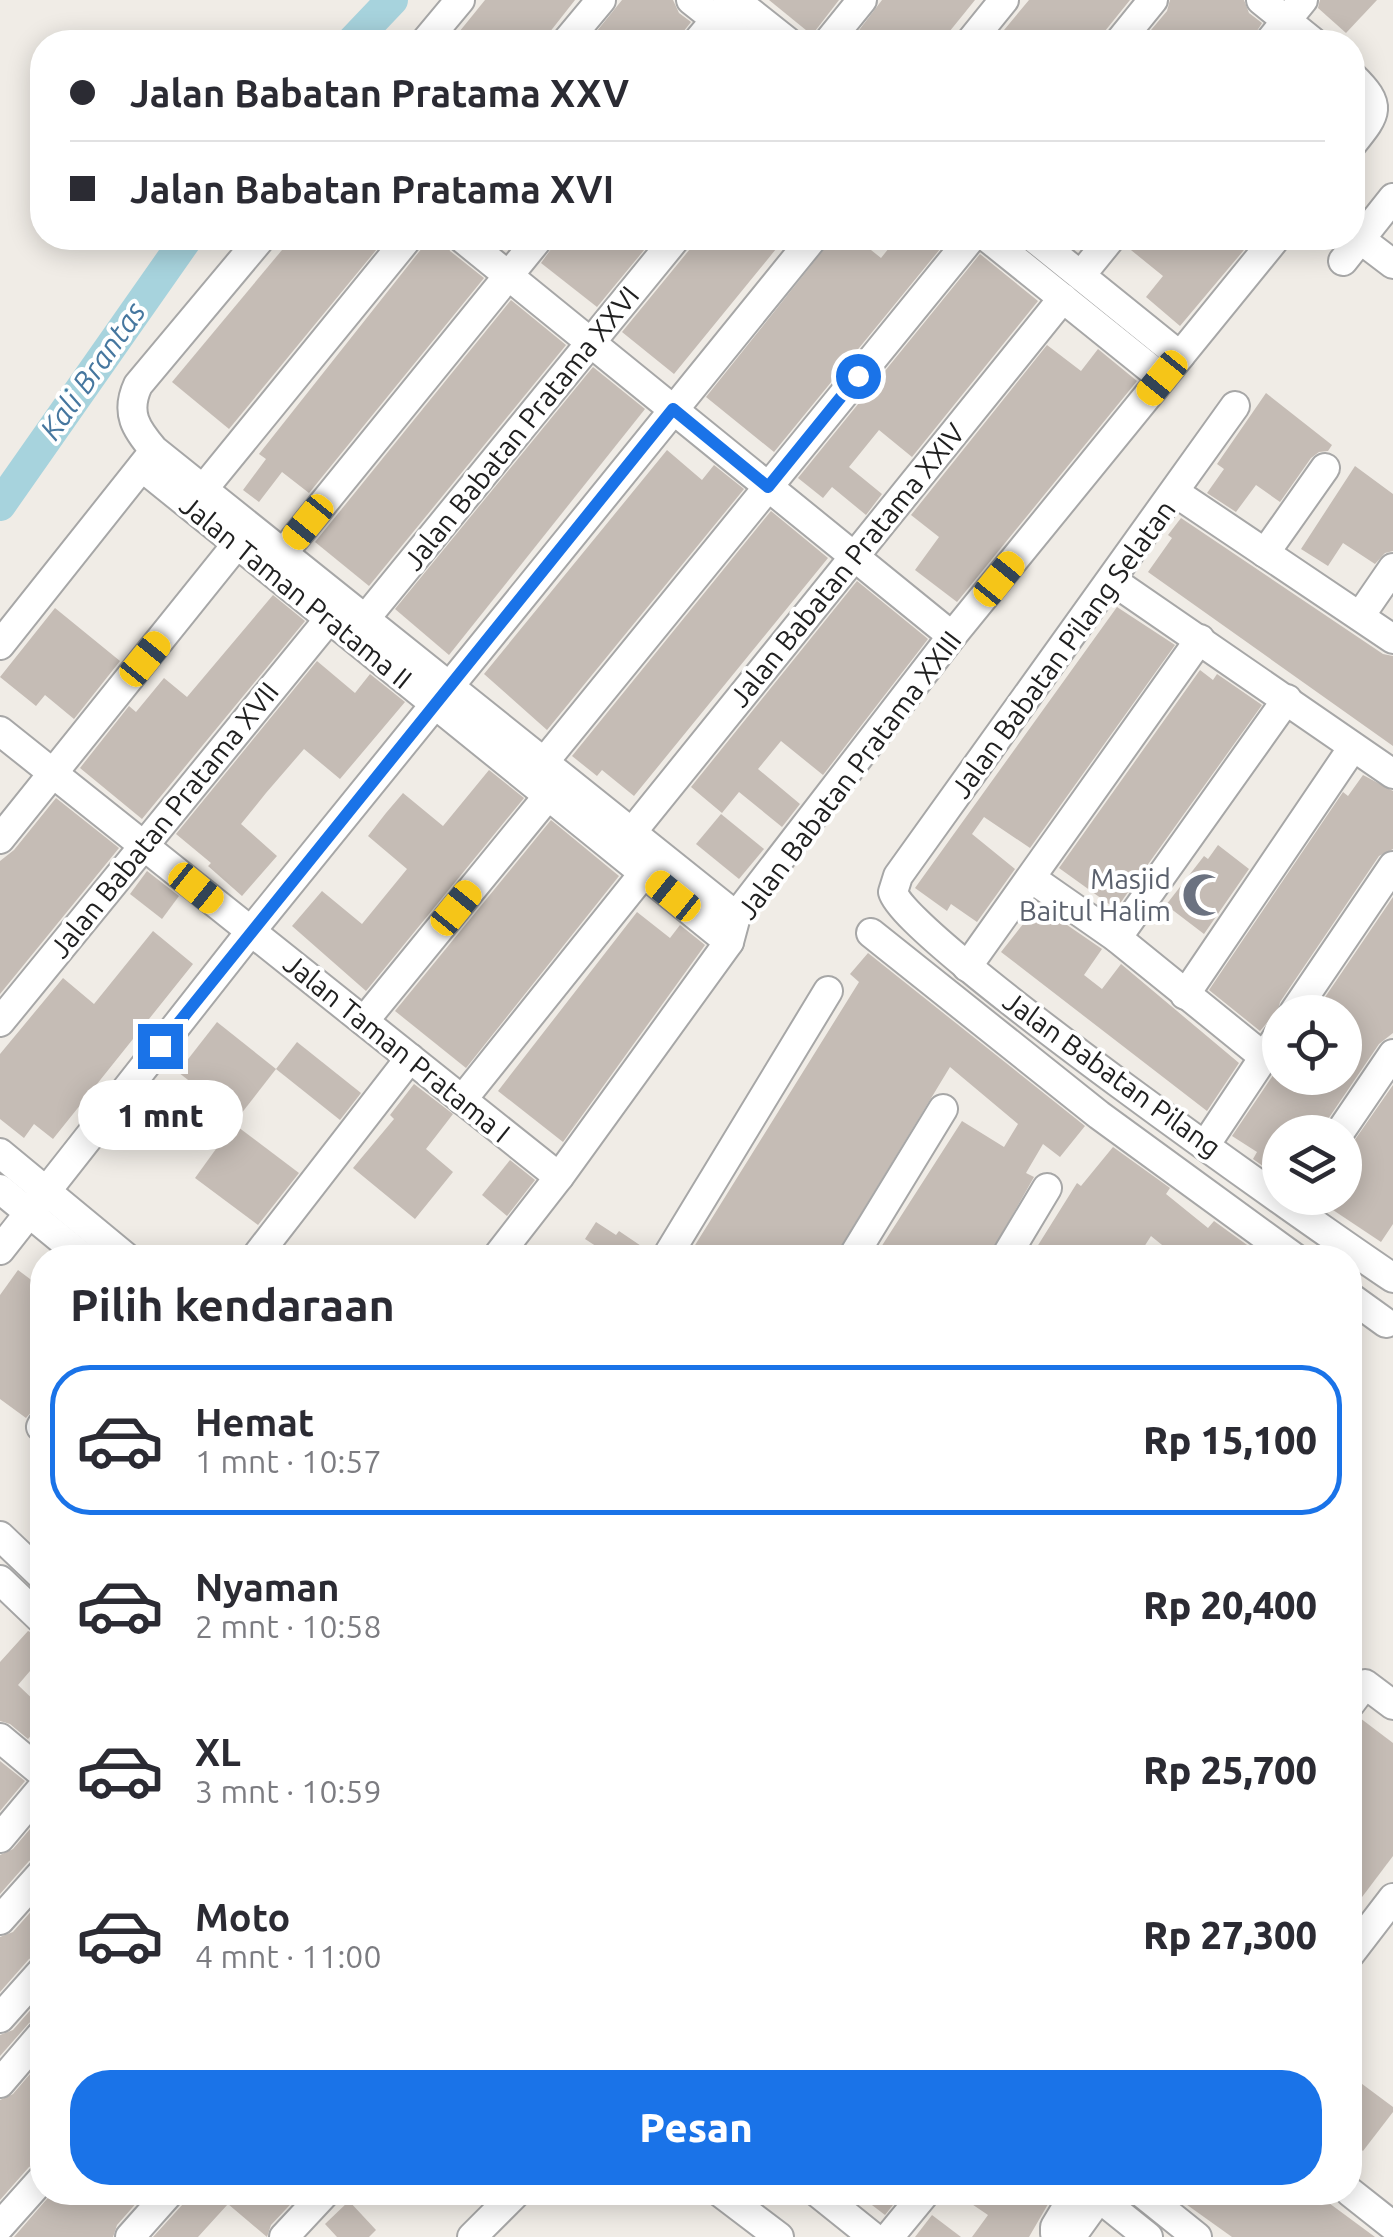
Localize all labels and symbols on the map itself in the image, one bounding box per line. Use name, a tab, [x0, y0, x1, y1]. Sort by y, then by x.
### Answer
street label: Jalan Babatan Pratama XXVI	[397, 280, 645, 576]
water label: Kali Brantas	[32, 295, 152, 446]
car	[1131, 345, 1193, 411]
route start	[836, 354, 881, 399]
street label: Jalan Babatan Pratama XXIV	[723, 417, 971, 712]
street label: Jalan Taman Pratama II	[174, 489, 418, 694]
car	[277, 489, 339, 555]
street label: Jalan Babatan Pilang Selatan	[944, 494, 1181, 803]
car	[968, 546, 1030, 612]
street label: Jalan Babatan Pratama XXIII	[730, 625, 967, 924]
car	[114, 626, 176, 692]
street label: Jalan Babatan Pratama XVII	[43, 676, 284, 963]
car	[163, 857, 229, 919]
place label: Masjid Baitul Halim	[1019, 863, 1171, 926]
car	[640, 865, 706, 927]
mosque icon: Masjid Baitul Halim	[1180, 871, 1228, 919]
car	[425, 875, 487, 941]
street label: Jalan Taman Pratama I	[278, 947, 516, 1148]
street label: Jalan Babatan Pilang	[998, 985, 1227, 1163]
route end	[138, 1024, 183, 1069]
callout: 1 mnt	[78, 1081, 242, 1151]

